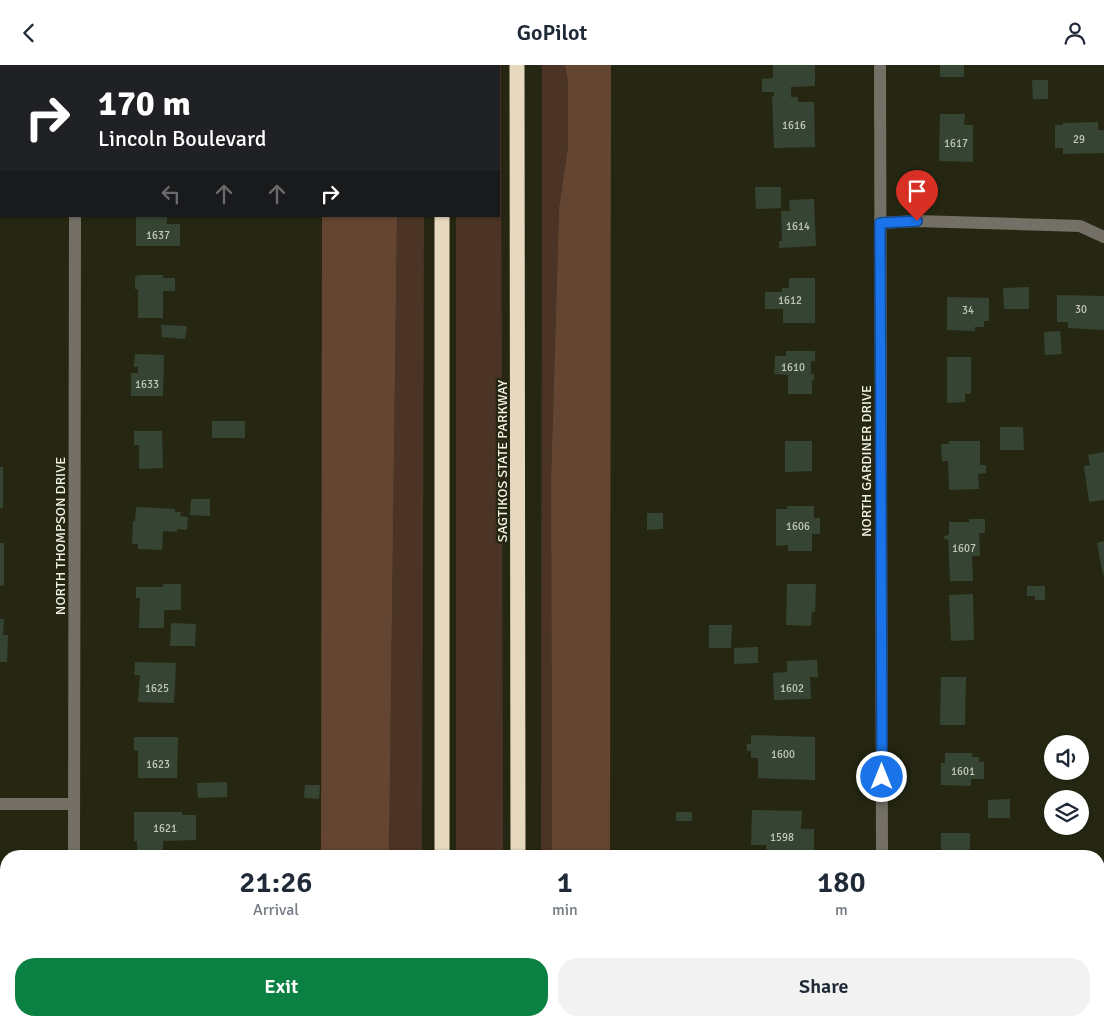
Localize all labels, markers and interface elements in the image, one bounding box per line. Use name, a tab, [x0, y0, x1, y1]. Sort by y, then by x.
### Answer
icon: back	[15, 19, 43, 47]
text: GoPilot	[517, 19, 587, 46]
icon: person	[1061, 19, 1089, 47]
text: 170 m	[98, 82, 191, 125]
icon: right	[15, 85, 80, 150]
house number: 1616	[782, 119, 806, 132]
text: Lincoln Boulevard	[98, 125, 266, 152]
house number: 29	[1073, 133, 1085, 146]
house number: 1617	[944, 137, 968, 150]
pin	[896, 170, 938, 221]
icon: arrive	[903, 177, 931, 205]
icon: left	[157, 180, 185, 208]
icon: ahead	[210, 180, 238, 208]
icon: ahead	[263, 180, 291, 208]
icon: right	[316, 180, 344, 208]
house number: 1614	[786, 220, 810, 233]
house number: 1637	[146, 229, 170, 242]
house number: 1612	[778, 294, 802, 307]
house number: 30	[1075, 303, 1087, 316]
house number: 34	[962, 304, 974, 317]
house number: 1610	[781, 361, 805, 374]
house number: 1633	[135, 378, 159, 391]
street label: SAGTIKOS STATE PARKWAY	[494, 380, 511, 542]
street label: NORTH GARDINER DRIVE	[858, 385, 875, 537]
street label: NORTH THOMPSON DRIVE	[52, 457, 69, 615]
house number: 1606	[786, 520, 810, 533]
house number: 1607	[952, 542, 976, 555]
house number: 1625	[145, 682, 169, 695]
house number: 1602	[780, 682, 804, 695]
map controls	[1044, 735, 1089, 835]
button: sound	[1044, 735, 1089, 780]
house number: 1600	[771, 748, 795, 761]
position arrow	[855, 750, 907, 802]
house number: 1623	[146, 758, 170, 771]
house number: 1601	[951, 765, 975, 778]
button: layers	[1044, 790, 1089, 835]
house number: 1621	[153, 822, 177, 835]
house number: 1598	[770, 831, 794, 844]
text: 21:26	[239, 864, 313, 901]
text: 1	[557, 864, 573, 901]
text: 180	[817, 864, 866, 901]
text: Arrival	[253, 900, 299, 920]
text: min	[552, 900, 578, 920]
text: m	[835, 900, 848, 920]
button: Exit	[15, 958, 548, 1016]
button: Share	[558, 958, 1090, 1016]

